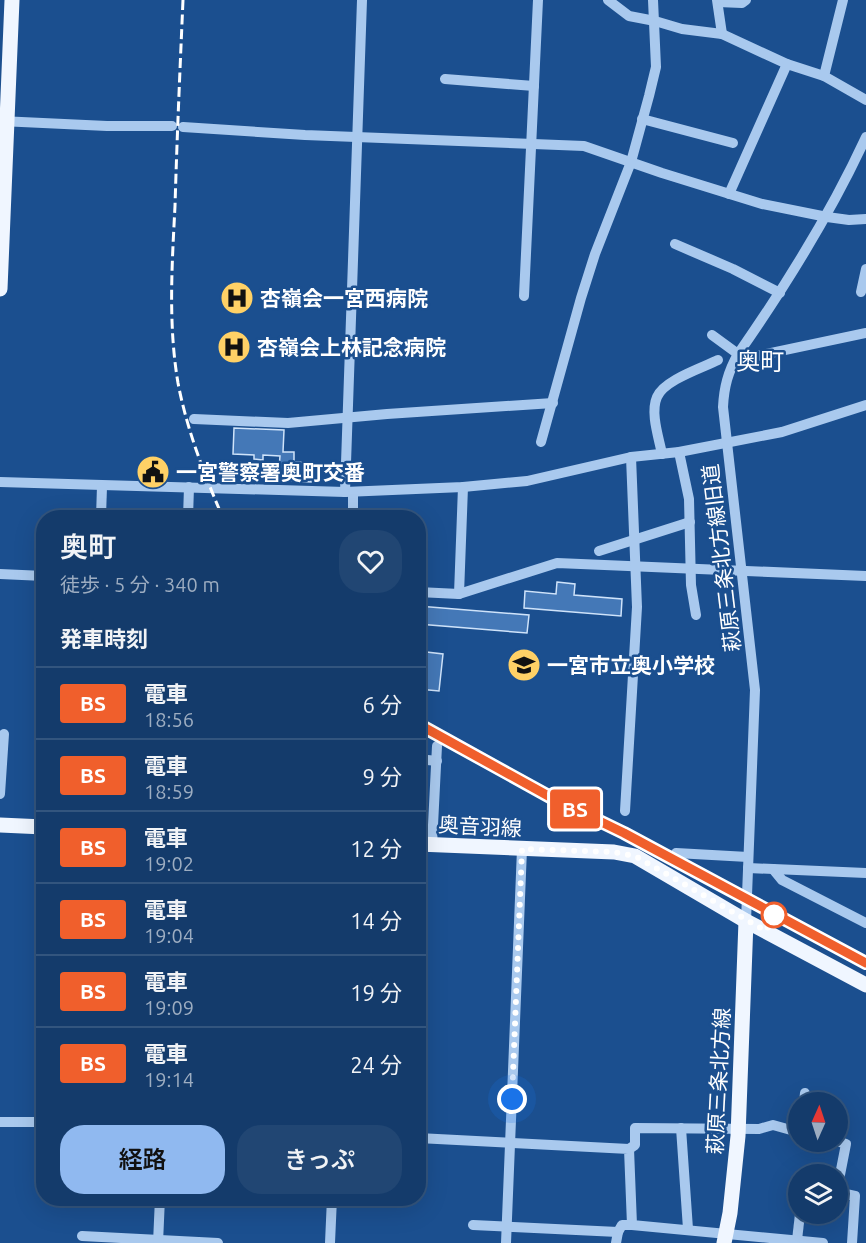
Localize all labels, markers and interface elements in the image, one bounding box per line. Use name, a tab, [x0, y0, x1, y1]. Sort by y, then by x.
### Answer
hospital icon: 杏嶺会一宮西病院	[219, 280, 255, 316]
place label: 杏嶺会一宮西病院	[260, 286, 428, 310]
hospital icon: 杏嶺会上林記念病院	[216, 329, 252, 365]
place label: 杏嶺会上林記念病院	[257, 335, 446, 359]
district label: 奥町	[736, 348, 784, 375]
public building icon: 一宮警察署奥町交番	[135, 454, 171, 490]
place label: 一宮警察署奥町交番	[176, 460, 365, 484]
street label: 萩原三条北方線旧道	[698, 463, 744, 653]
button: heart	[339, 530, 402, 593]
text: 奥町	[60, 531, 116, 562]
text: 徒歩 · 5 分 · 340 m	[60, 573, 220, 596]
text: 発車時刻	[60, 626, 148, 651]
school or university icon: 一宮市立奥小学校	[506, 647, 542, 683]
place label: 一宮市立奥小学校	[547, 653, 715, 677]
text: 電車	[144, 681, 188, 706]
text: BS	[80, 691, 106, 715]
text: 6 分	[363, 692, 402, 717]
text: 18:56	[144, 708, 194, 731]
text: 電車	[144, 753, 188, 778]
text: BS	[80, 763, 106, 787]
text: 9 分	[363, 764, 402, 789]
text: 18:59	[144, 780, 194, 803]
line badge: BS	[548, 790, 602, 828]
text: BS	[562, 797, 588, 821]
street label: 奥音羽線	[437, 812, 523, 840]
text: 電車	[144, 825, 188, 850]
text: BS	[80, 835, 106, 859]
text: 12 分	[350, 836, 402, 861]
text: 19:02	[144, 852, 194, 875]
text: 電車	[144, 897, 188, 922]
unlabelled marker	[761, 902, 787, 928]
text: BS	[80, 907, 106, 931]
text: 14 分	[350, 908, 402, 933]
text: 19:04	[144, 924, 194, 947]
text: 電車	[144, 969, 188, 994]
text: BS	[80, 979, 106, 1003]
text: 19 分	[350, 980, 402, 1005]
text: 19:09	[144, 996, 194, 1019]
street label: 萩原三条北方線	[702, 1007, 734, 1155]
text: 電車	[144, 1041, 188, 1066]
text: BS	[80, 1051, 106, 1075]
text: 24 分	[350, 1052, 402, 1077]
text: 19:14	[144, 1068, 194, 1091]
your location	[497, 1084, 527, 1114]
north arrow	[788, 1092, 848, 1152]
map controls	[788, 1092, 848, 1224]
button: 経路	[60, 1125, 225, 1194]
button: きっぷ	[237, 1125, 402, 1194]
button: layers	[788, 1164, 848, 1224]

